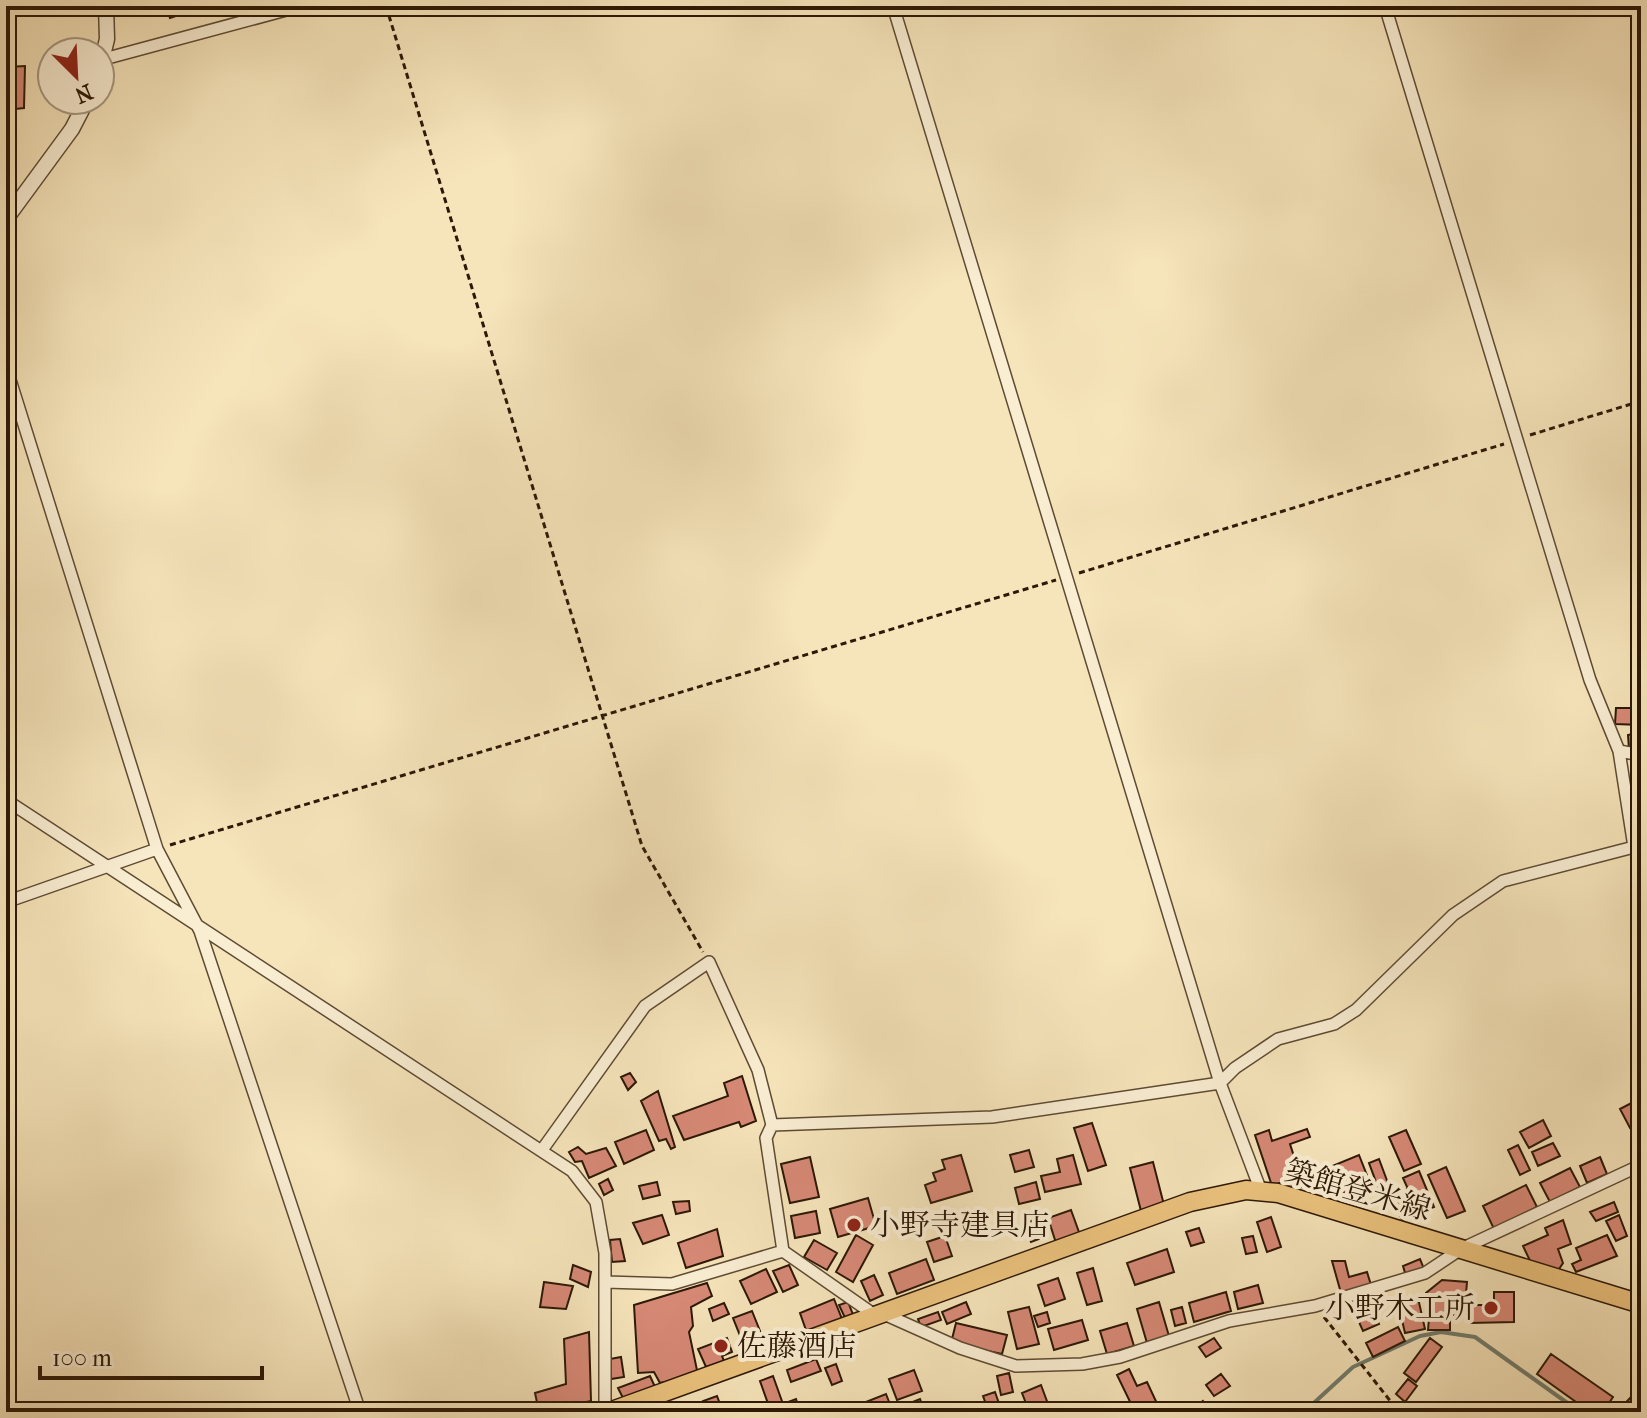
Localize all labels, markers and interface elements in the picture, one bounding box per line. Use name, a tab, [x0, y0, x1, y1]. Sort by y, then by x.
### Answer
north arrow	[36, 36, 116, 116]
text: N	[71, 78, 97, 109]
street label: 築館登米線	[1281, 1153, 1435, 1228]
place label: 小野寺建具店	[870, 1208, 1050, 1243]
marker: 小野寺建具店	[845, 1216, 863, 1234]
place label: 小野木工所	[1325, 1291, 1475, 1326]
marker: 小野木工所	[1482, 1299, 1500, 1317]
place label: 佐藤酒店	[737, 1329, 857, 1364]
scale bar	[40, 1330, 262, 1380]
marker: 佐藤酒店	[712, 1337, 730, 1355]
text: 100 m	[52, 1344, 112, 1372]

